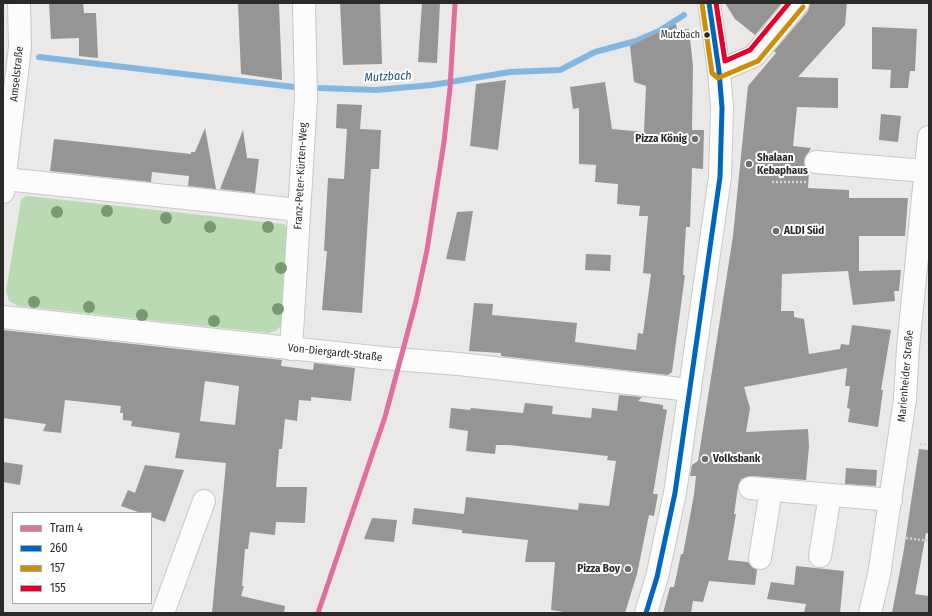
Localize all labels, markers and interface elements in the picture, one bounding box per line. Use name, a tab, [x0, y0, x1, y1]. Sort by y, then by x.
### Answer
place label: Mutzbach	[661, 29, 700, 41]
marker: Mutzbach	[702, 30, 712, 40]
street label: Amselstraße	[8, 46, 26, 102]
water label: Mutzbach	[364, 69, 412, 85]
street label: Franz-Peter-Kürten-Weg	[292, 122, 310, 230]
place label: Pizza König	[635, 132, 687, 146]
marker: Pizza König	[690, 134, 700, 144]
place label: Shalaan Kebaphaus	[757, 151, 808, 177]
marker: Shalaan Kebaphaus	[744, 159, 754, 169]
place label: ALDI Süd	[784, 224, 824, 238]
marker: ALDI Süd	[771, 226, 781, 236]
street label: Marienheider Straße	[895, 330, 917, 422]
street label: Von-Diergardt-Straße	[287, 341, 383, 365]
place label: Volksbank	[713, 452, 760, 466]
marker: Volksbank	[700, 454, 710, 464]
legend	[12, 512, 152, 604]
text: Tram 4	[50, 521, 83, 535]
text: 260	[50, 541, 68, 555]
text: 157	[50, 561, 65, 575]
place label: Pizza Boy	[577, 562, 620, 576]
marker: Pizza Boy	[623, 564, 633, 574]
text: 155	[50, 581, 66, 595]

